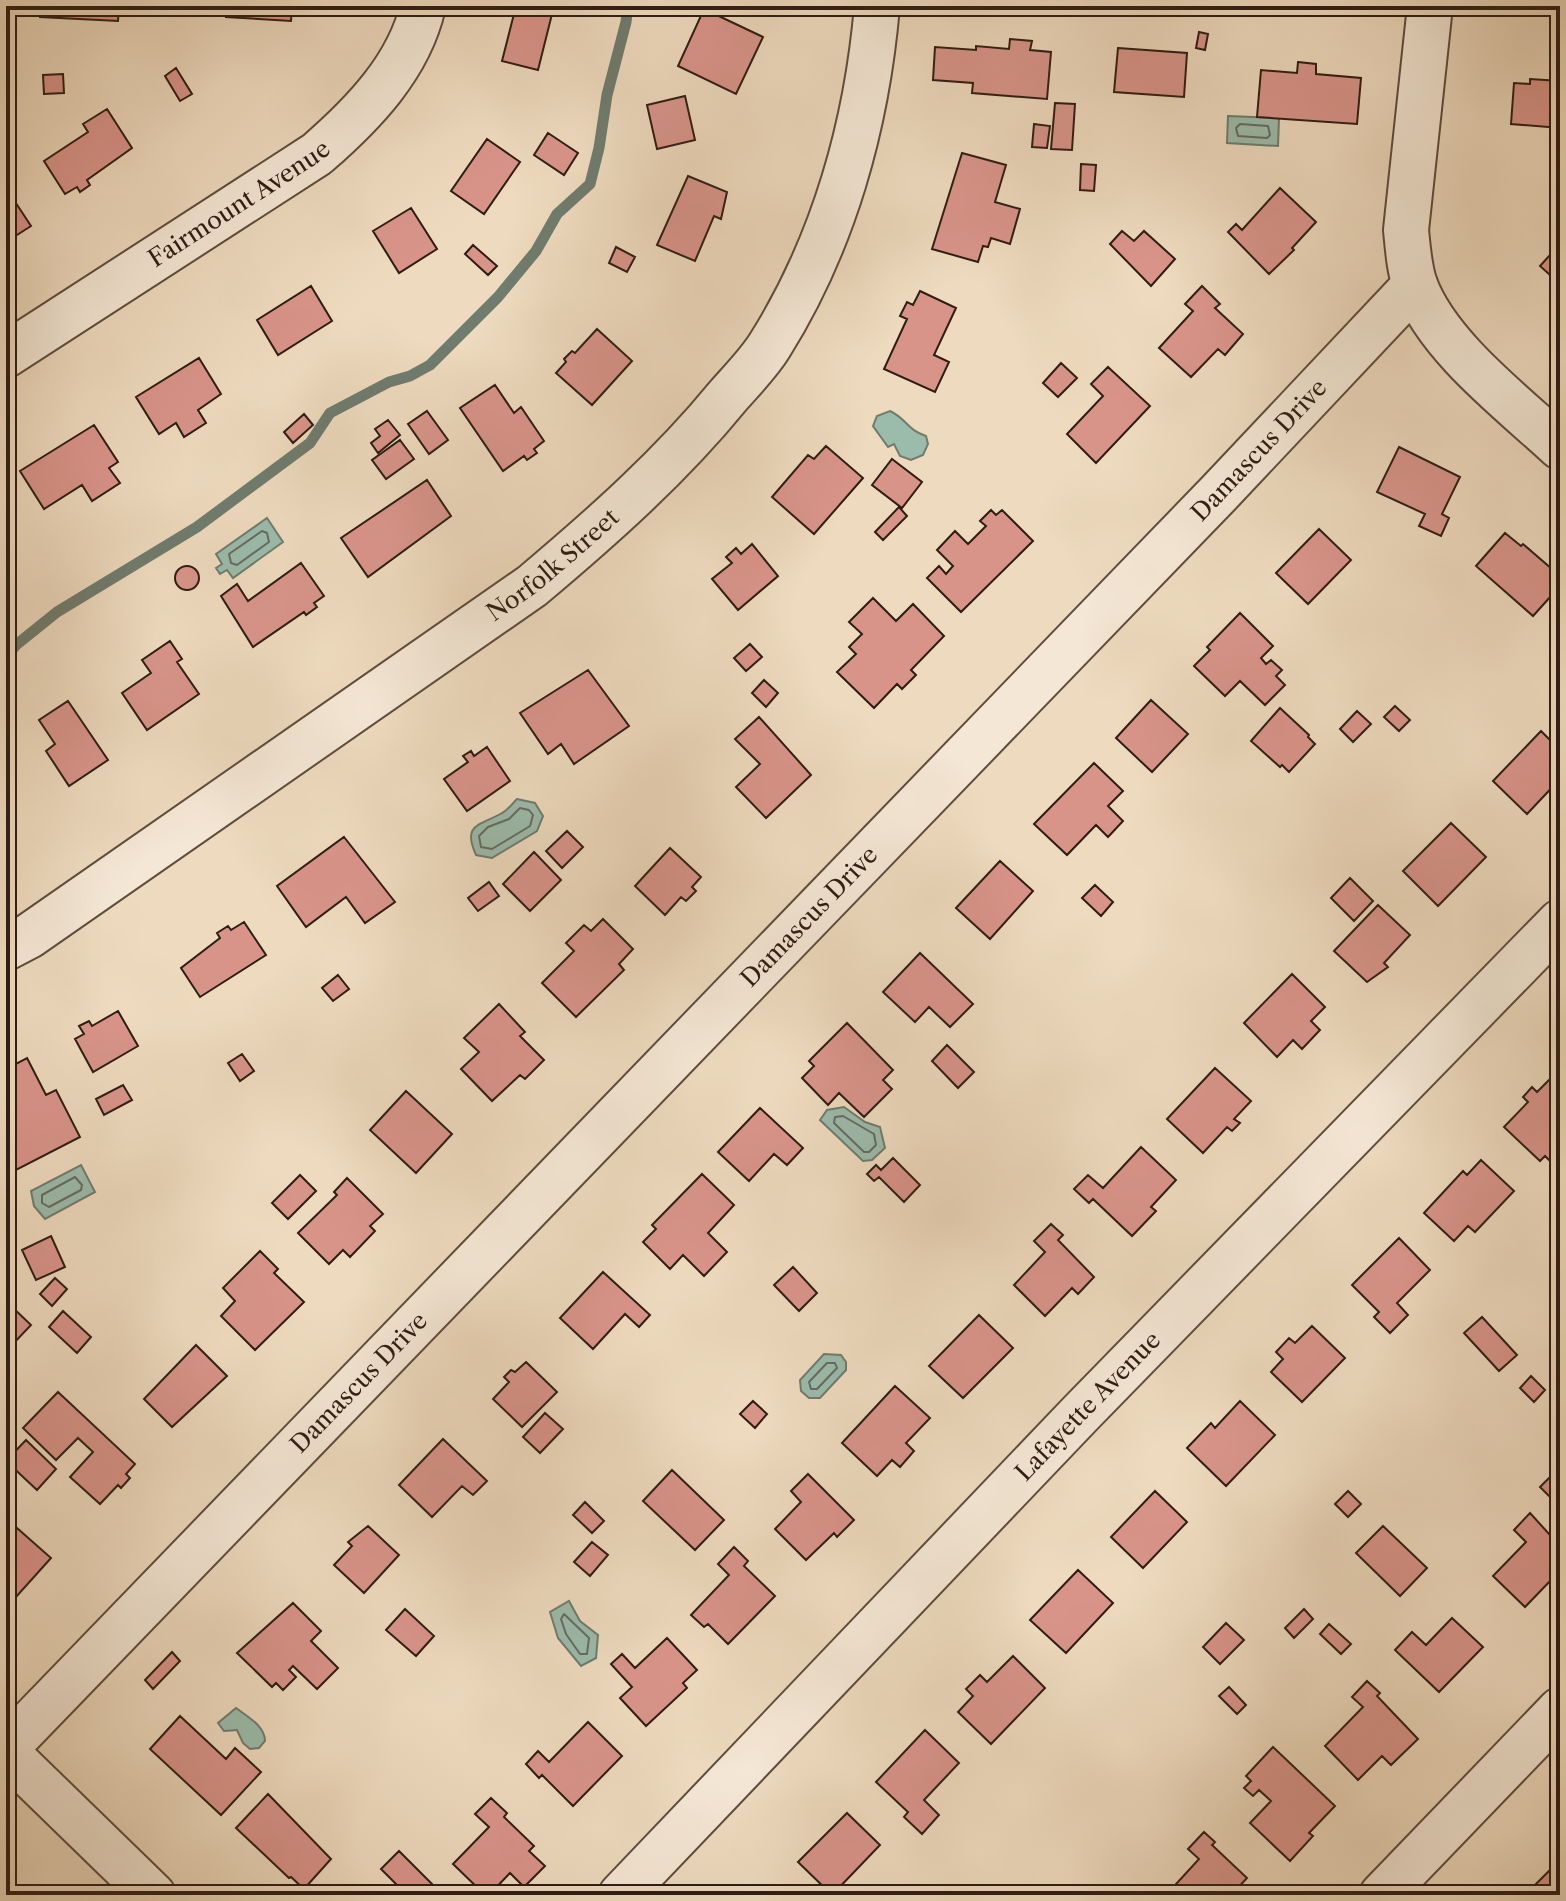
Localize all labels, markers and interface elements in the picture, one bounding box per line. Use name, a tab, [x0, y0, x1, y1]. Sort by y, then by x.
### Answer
street label: Fairmount Avenue	[143, 134, 336, 273]
street label: Damascus Drive	[1185, 373, 1333, 527]
street label: Norfolk Street	[481, 502, 625, 627]
street label: Damascus Drive	[735, 840, 883, 993]
street label: Damascus Drive	[284, 1306, 433, 1459]
street label: Lafayette Avenue	[1009, 1325, 1166, 1487]

